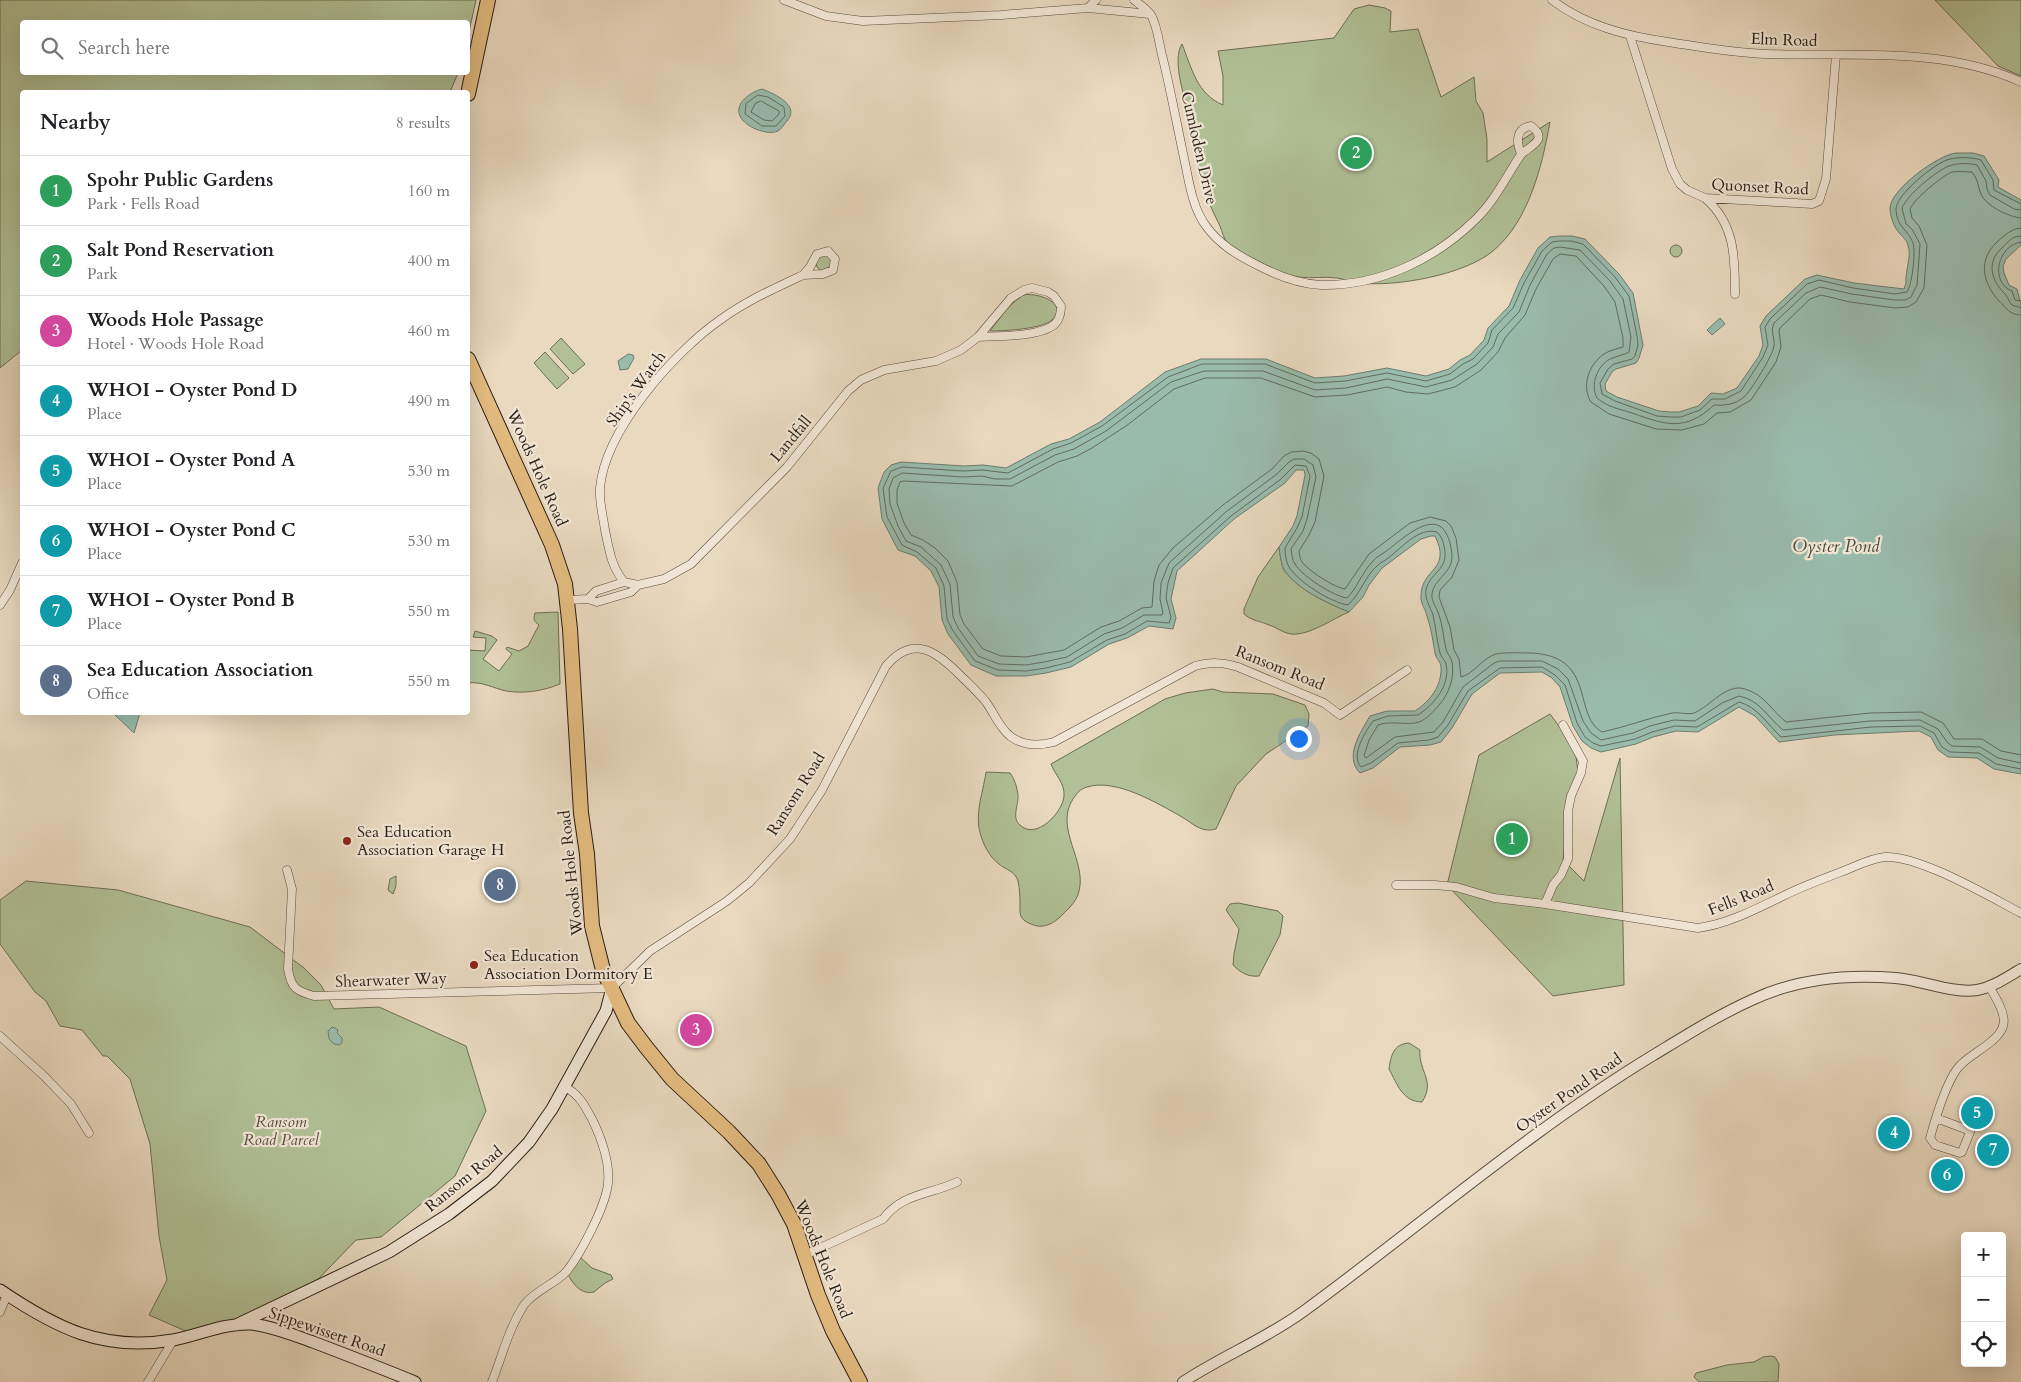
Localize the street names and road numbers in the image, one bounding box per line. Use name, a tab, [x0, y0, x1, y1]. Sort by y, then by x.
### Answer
street label: Elm Road	[1750, 28, 1818, 52]
street label: Cumloden Drive	[1175, 89, 1223, 207]
street label: Quonset Road	[1711, 173, 1810, 201]
street label: Ship's Watch	[601, 346, 671, 431]
street label: Woods Hole Road	[501, 405, 573, 530]
street label: Landfall	[765, 411, 817, 467]
street label: Ransom Road	[1232, 640, 1328, 696]
street label: Ransom Road	[762, 748, 831, 840]
street label: Woods Hole Road	[553, 809, 589, 938]
street label: Fells Road	[1705, 875, 1778, 921]
street label: Shearwater Way	[335, 967, 448, 993]
street label: Oyster Pond Road	[1511, 1048, 1627, 1138]
street label: Ransom Road	[421, 1141, 508, 1217]
street label: Woods Hole Road	[789, 1196, 857, 1322]
street label: Sippewissett Road	[266, 1302, 389, 1362]

